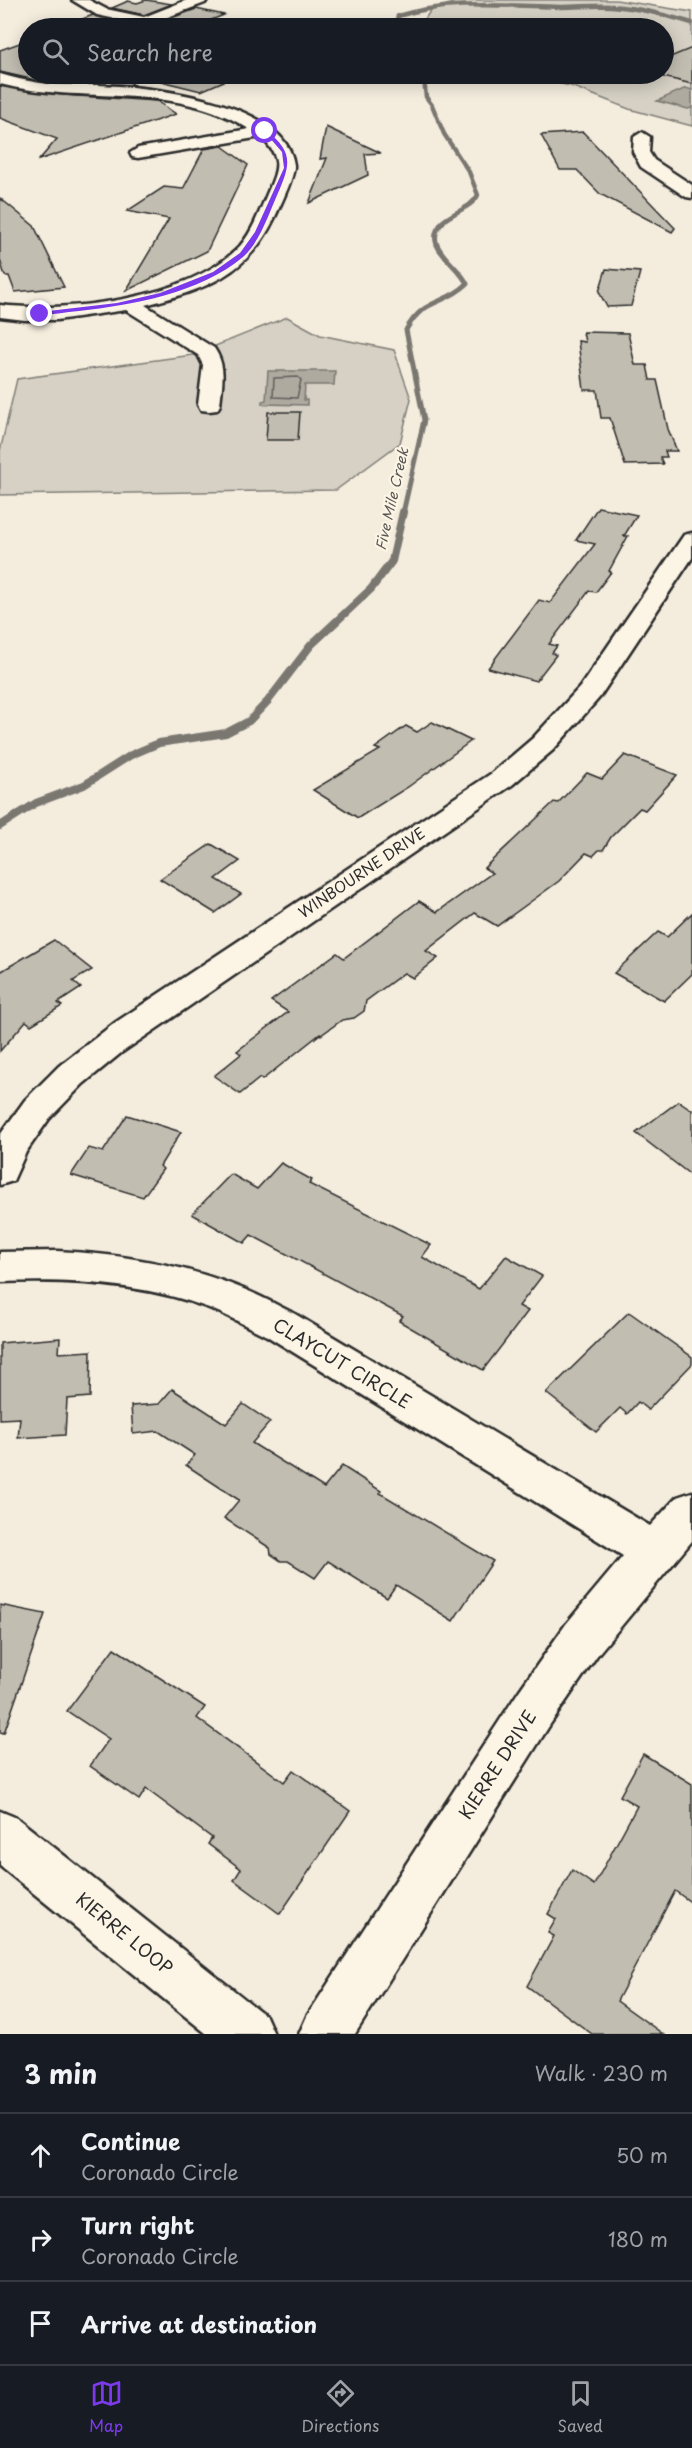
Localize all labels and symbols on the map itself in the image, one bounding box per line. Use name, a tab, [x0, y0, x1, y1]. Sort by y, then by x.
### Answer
route start	[251, 117, 277, 143]
route end	[26, 300, 52, 326]
water label: Five Mile Creek	[370, 444, 414, 552]
street label: WINBOURNE DRIVE	[293, 821, 429, 923]
street label: CLAYCUT CIRCLE	[268, 1311, 417, 1415]
street label: KIERRE DRIVE	[451, 1704, 542, 1824]
street label: KIERRE LOOP	[71, 1885, 179, 1980]

